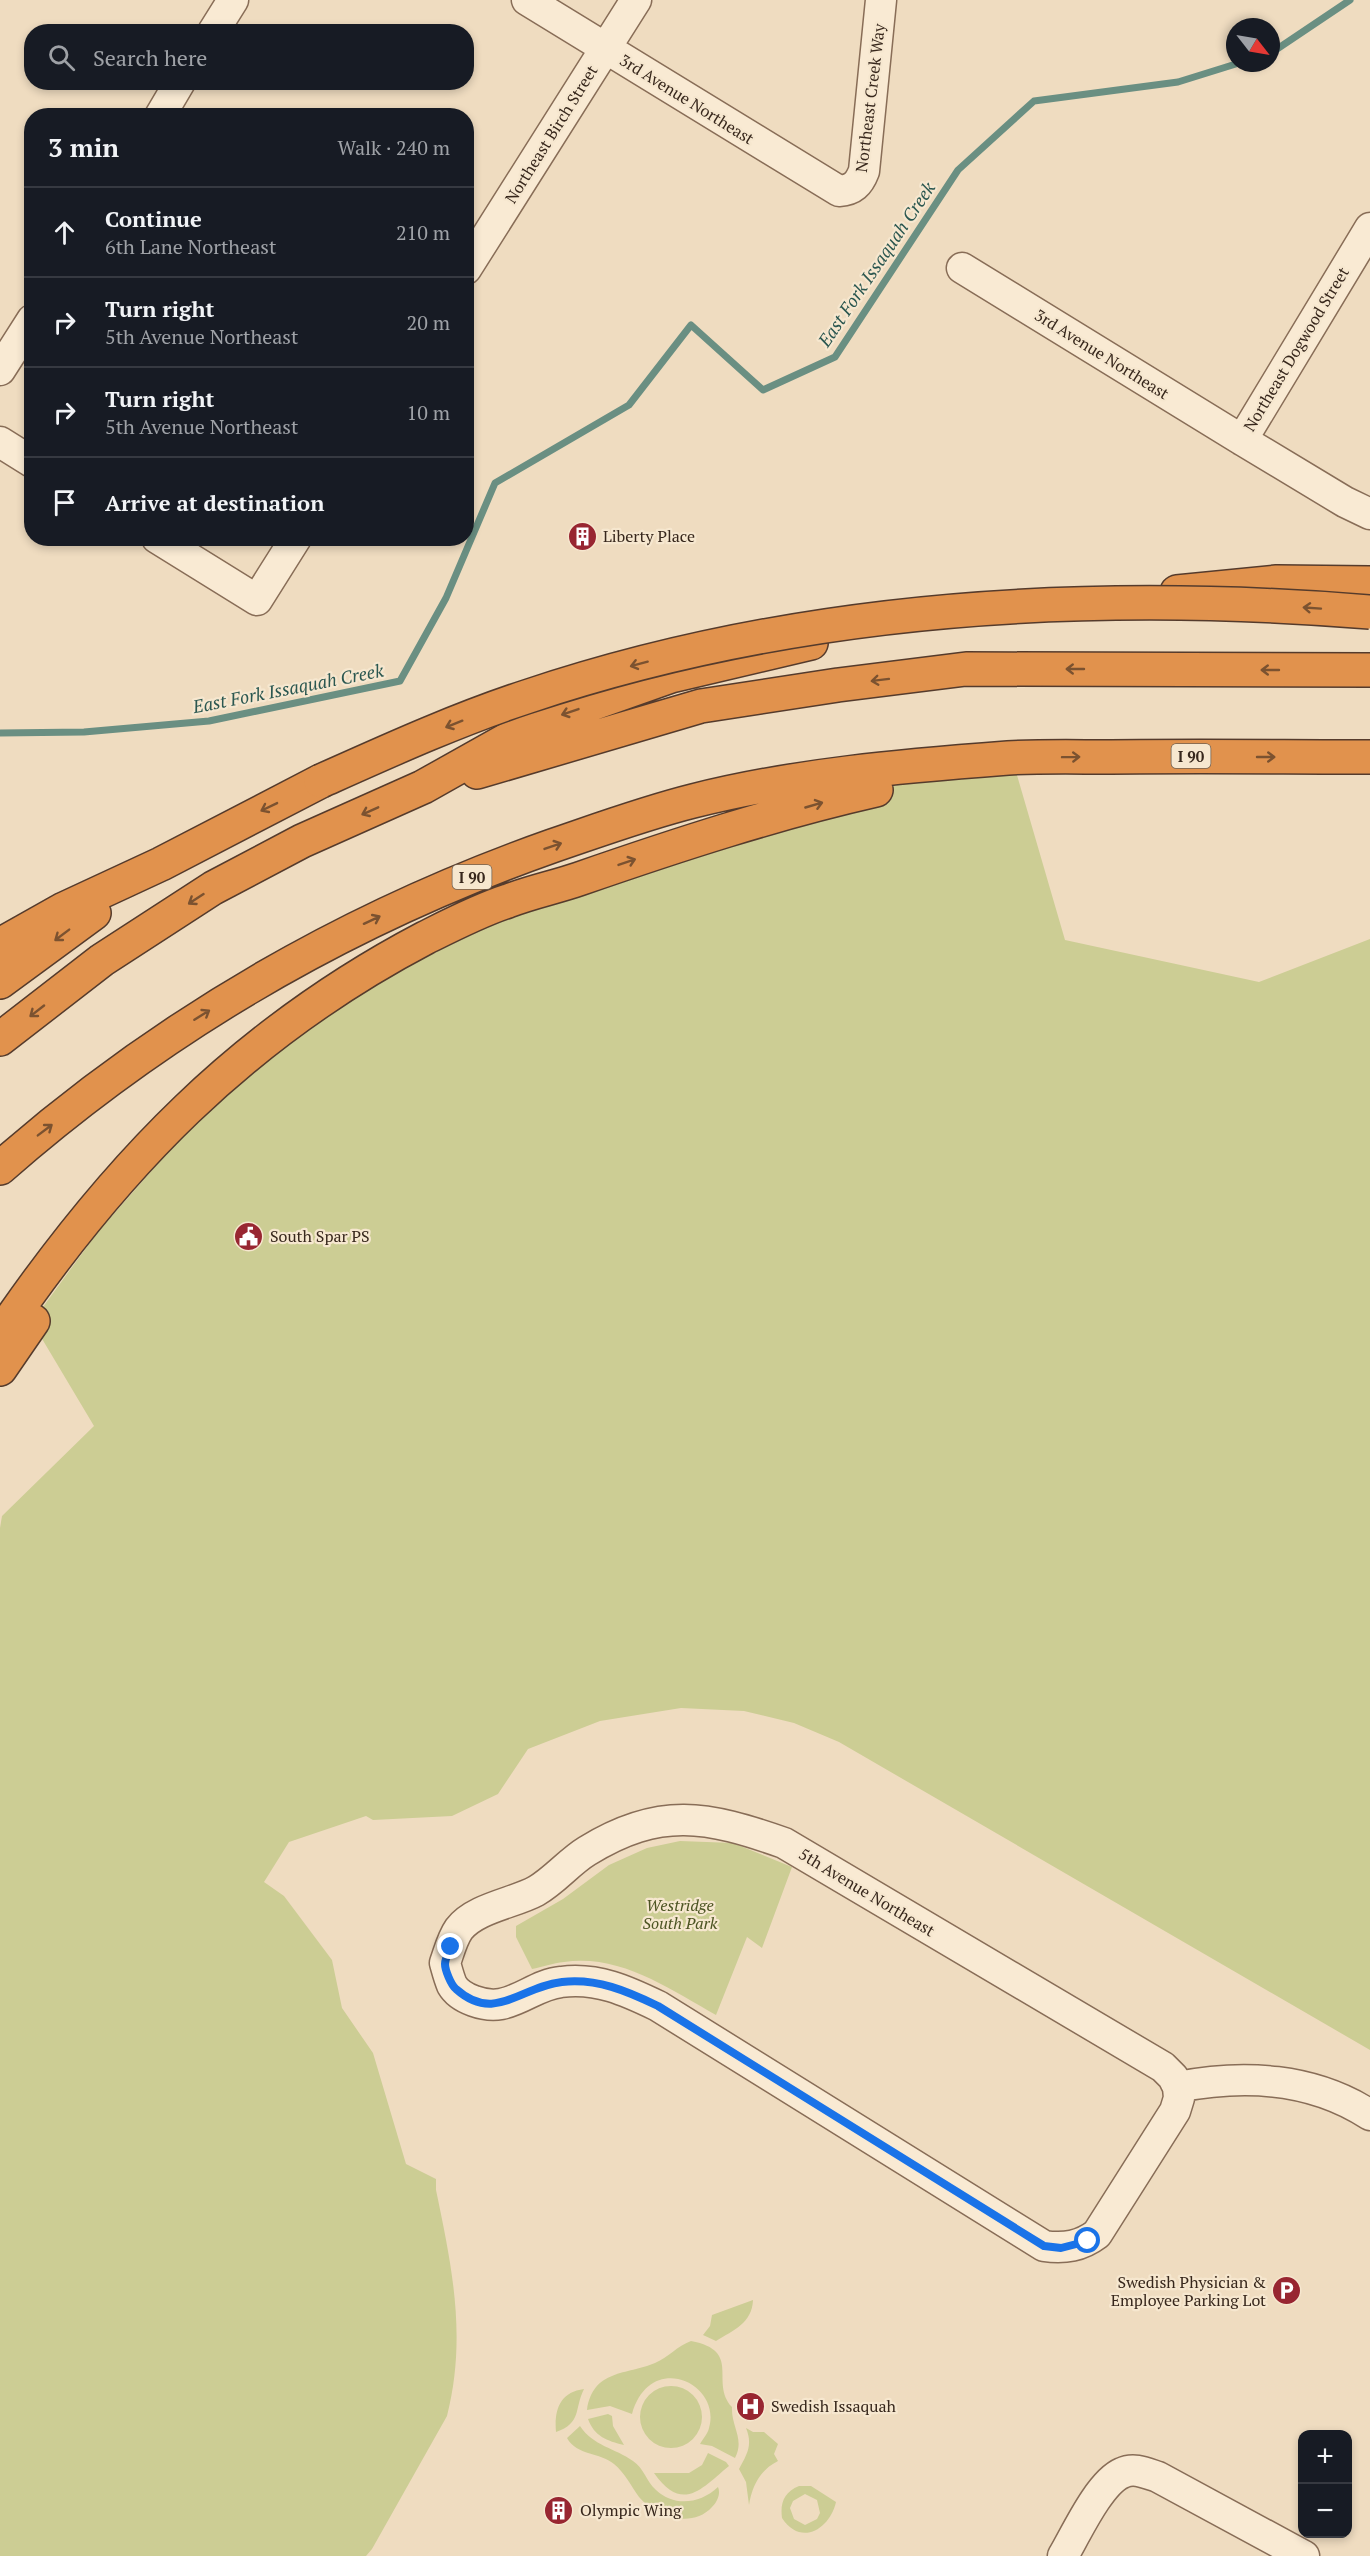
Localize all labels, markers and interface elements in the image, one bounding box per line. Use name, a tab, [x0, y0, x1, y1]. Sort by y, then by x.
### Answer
north arrow	[1226, 18, 1280, 72]
street label: Northeast Creek Way	[850, 21, 890, 174]
search box	[24, 24, 474, 90]
icon: search	[45, 41, 78, 74]
text: Search here	[93, 43, 207, 72]
street label: 3rd Avenue Northeast	[616, 49, 758, 149]
street label: Northeast Birch Street	[500, 61, 603, 207]
text: 3 min	[48, 130, 119, 164]
text: Walk · 240 m	[338, 134, 450, 161]
water label: East Fork Issaquah Creek	[811, 177, 940, 352]
text: Continue	[105, 204, 202, 233]
icon: ahead	[48, 216, 81, 249]
text: 210 m	[396, 219, 450, 246]
text: 6th Lane Northeast	[105, 233, 276, 260]
street label: Northeast Dogwood Street	[1238, 263, 1354, 435]
text: Turn right	[105, 294, 214, 323]
street label: 3rd Avenue Northeast	[1031, 304, 1173, 404]
icon: right	[48, 306, 81, 339]
text: 20 m	[407, 309, 450, 336]
text: 5th Avenue Northeast	[105, 323, 298, 350]
text: Turn right	[105, 384, 214, 413]
icon: right	[48, 396, 81, 429]
text: 10 m	[407, 399, 450, 426]
text: 5th Avenue Northeast	[105, 413, 298, 440]
icon: arrive	[48, 486, 81, 519]
text: Arrive at destination	[105, 488, 324, 517]
building icon: Liberty Place	[566, 520, 598, 552]
place label: Liberty Place	[603, 525, 695, 547]
one-way arrow	[1302, 602, 1322, 613]
water label: East Fork Issaquah Creek	[190, 658, 386, 718]
one-way arrow	[630, 659, 649, 670]
one-way arrow	[1065, 663, 1085, 675]
one-way arrow	[1260, 664, 1280, 676]
one-way arrow	[871, 674, 891, 685]
one-way arrow	[561, 708, 580, 719]
one-way arrow	[445, 719, 463, 730]
road number: I 90	[1172, 744, 1210, 768]
one-way arrow	[1060, 751, 1080, 763]
one-way arrow	[1255, 751, 1275, 763]
one-way arrow	[804, 799, 823, 810]
one-way arrow	[260, 802, 278, 814]
one-way arrow	[361, 806, 379, 817]
one-way arrow	[543, 840, 561, 851]
one-way arrow	[617, 855, 636, 866]
road number: I 90	[452, 865, 492, 889]
one-way arrow	[188, 894, 205, 906]
one-way arrow	[363, 913, 381, 925]
one-way arrow	[55, 929, 71, 942]
one-way arrow	[29, 1005, 45, 1017]
one-way arrow	[193, 1009, 210, 1021]
one-way arrow	[37, 1124, 53, 1137]
public building icon: South Spar PS	[233, 1220, 265, 1252]
place label: South Spar PS	[270, 1225, 370, 1247]
street label: 5th Avenue Northeast	[795, 1843, 939, 1941]
park label: Westridge South Park	[643, 1894, 718, 1934]
route end	[437, 1933, 463, 1959]
route start	[1074, 2227, 1100, 2253]
place label: Swedish Physician & Employee Parking Lot	[1111, 2271, 1266, 2311]
parking icon: Swedish Physician & Employee Parking Lot	[1271, 2275, 1303, 2307]
hospital icon: Swedish Issaquah	[734, 2390, 766, 2422]
place label: Swedish Issaquah	[771, 2395, 897, 2417]
map controls	[1298, 2430, 1352, 2538]
button: +	[1298, 2430, 1352, 2484]
button: −	[1298, 2484, 1352, 2538]
building icon: Olympic Wing	[543, 2494, 575, 2526]
place label: Olympic Wing	[580, 2499, 682, 2521]

